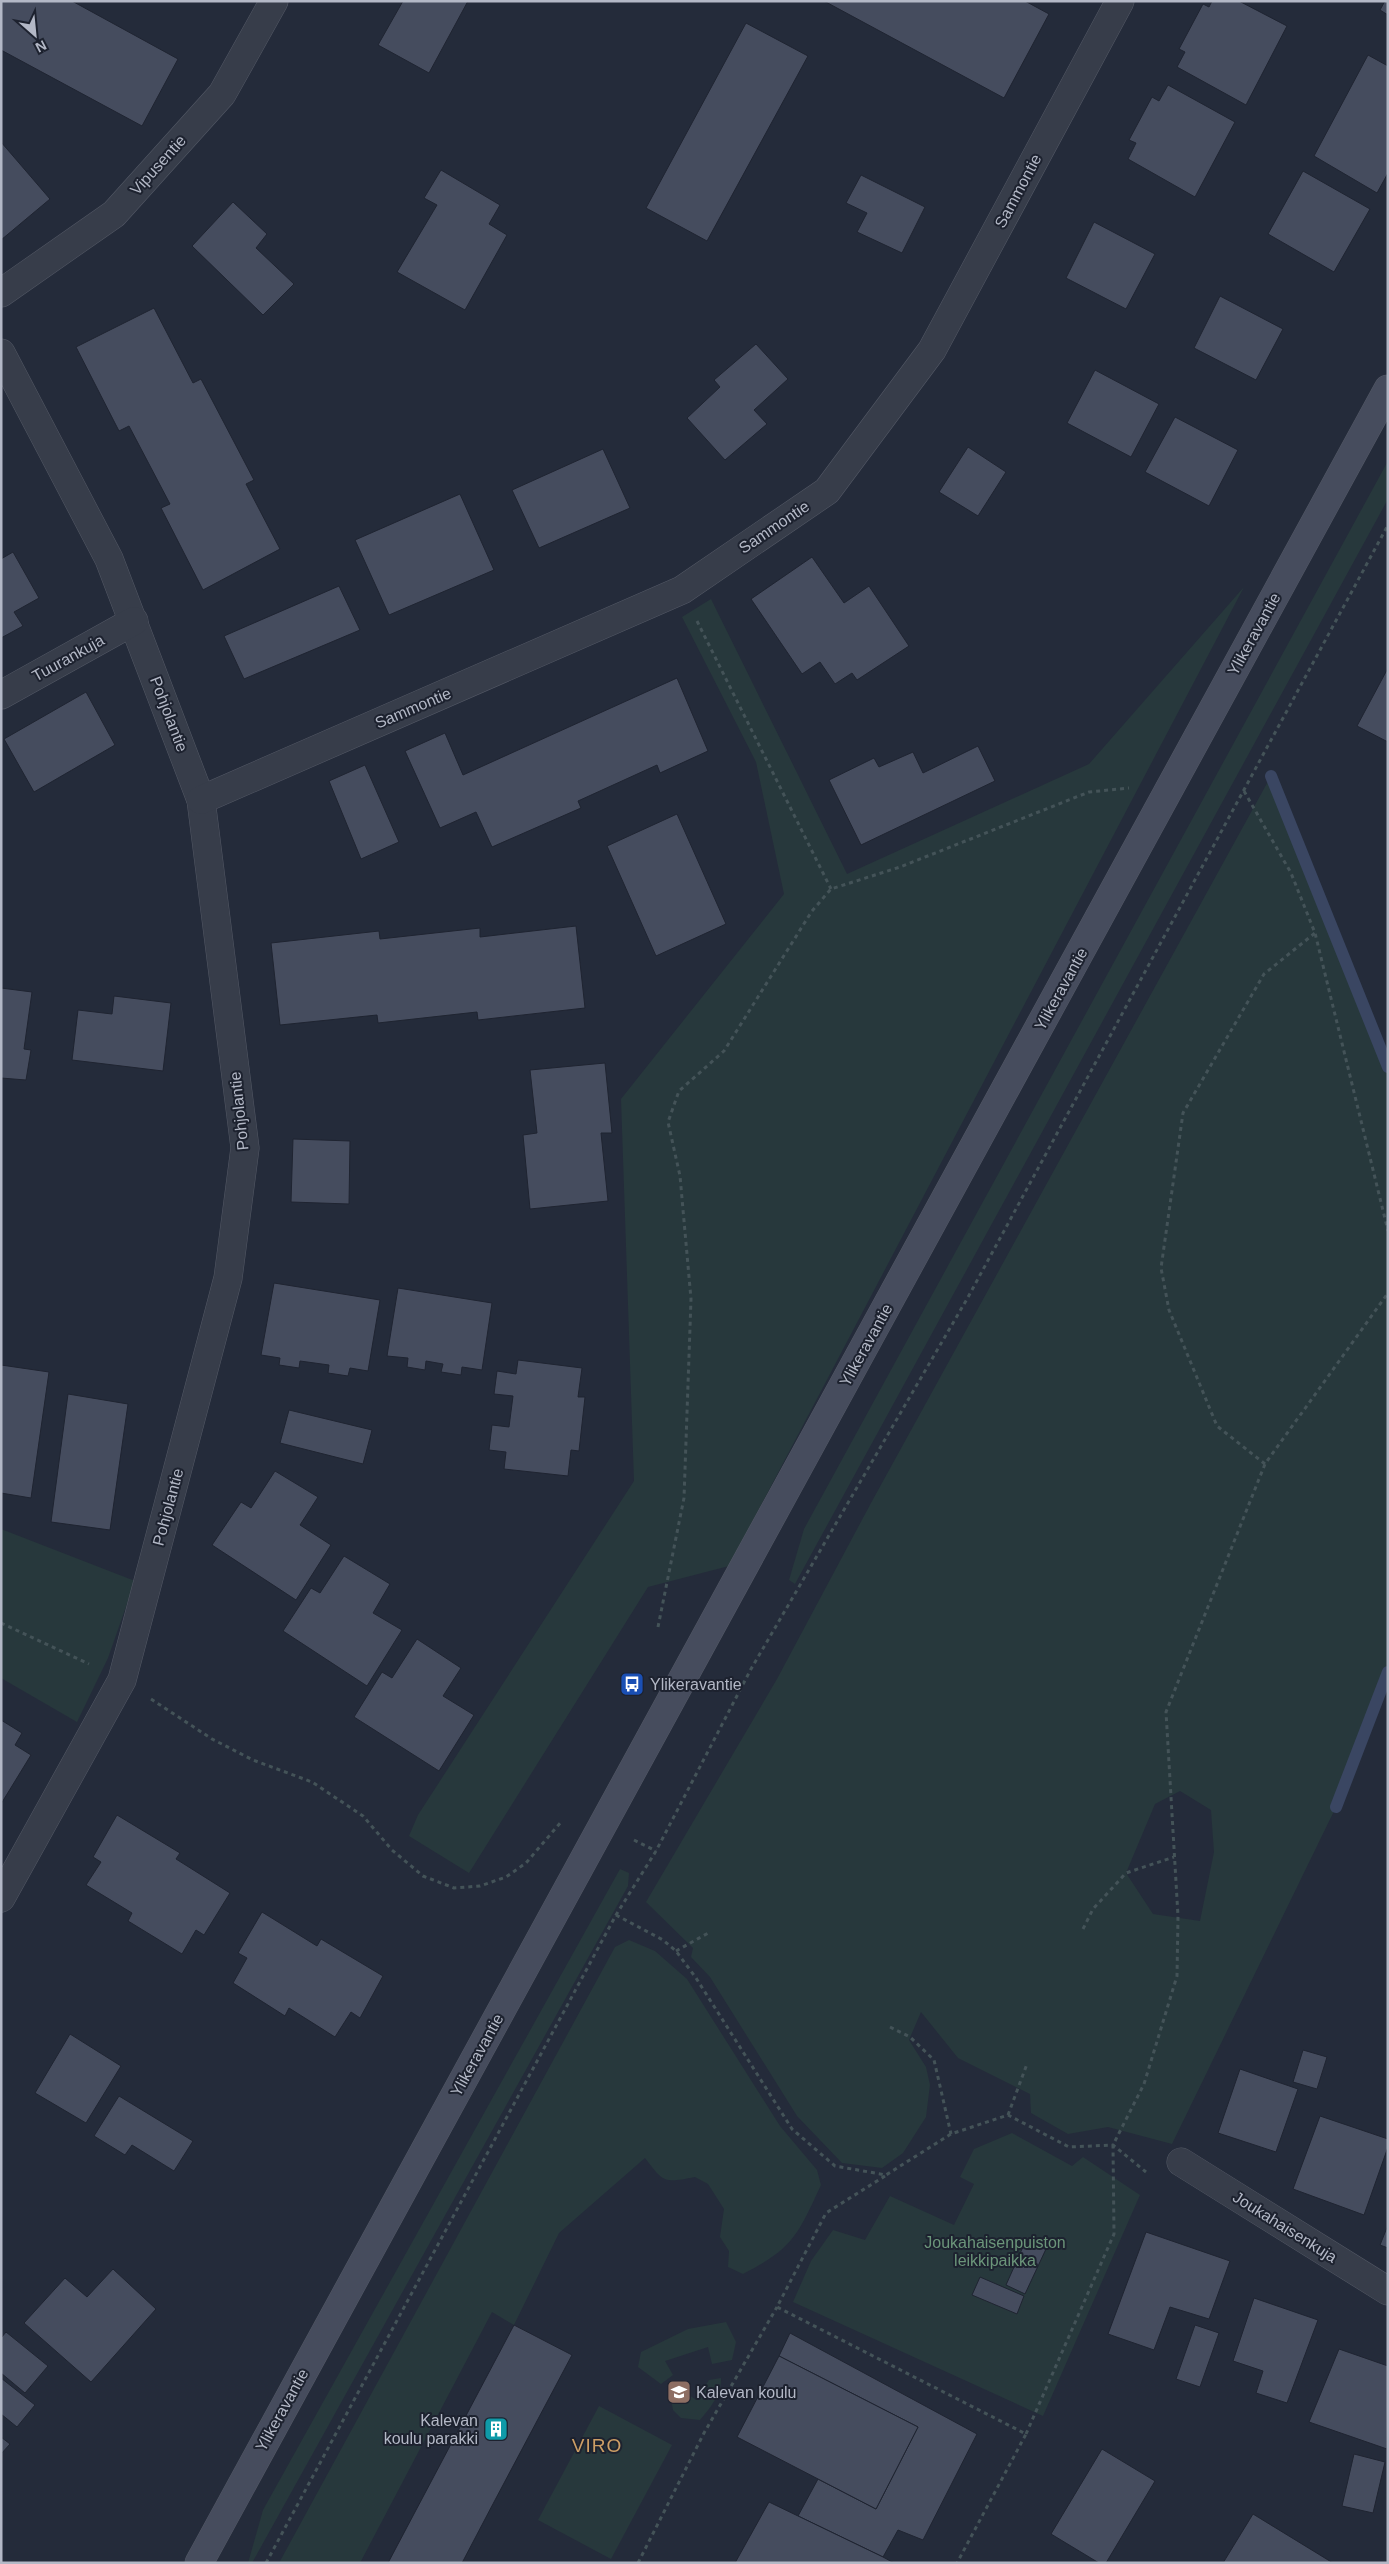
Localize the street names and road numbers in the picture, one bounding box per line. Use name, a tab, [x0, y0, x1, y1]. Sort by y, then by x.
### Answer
street label: Vipusentie	[127, 132, 189, 198]
street label: Sammontie	[991, 151, 1045, 231]
street label: Sammontie	[736, 497, 812, 557]
street label: Ylikeravantie	[1224, 590, 1284, 678]
street label: Tuurankuja	[29, 631, 107, 685]
street label: Pohjolantie	[147, 674, 191, 754]
street label: Sammontie	[372, 684, 454, 732]
street label: Ylikeravantie	[1031, 945, 1091, 1033]
street label: Pohjolantie	[226, 1071, 252, 1151]
street label: Ylikeravantie	[836, 1301, 896, 1389]
street label: Pohjolantie	[150, 1466, 186, 1547]
street label: Ylikeravantie	[447, 2011, 507, 2099]
street label: Joukahaisenkuja	[1230, 2188, 1340, 2266]
street label: Ylikeravantie	[252, 2366, 312, 2454]

